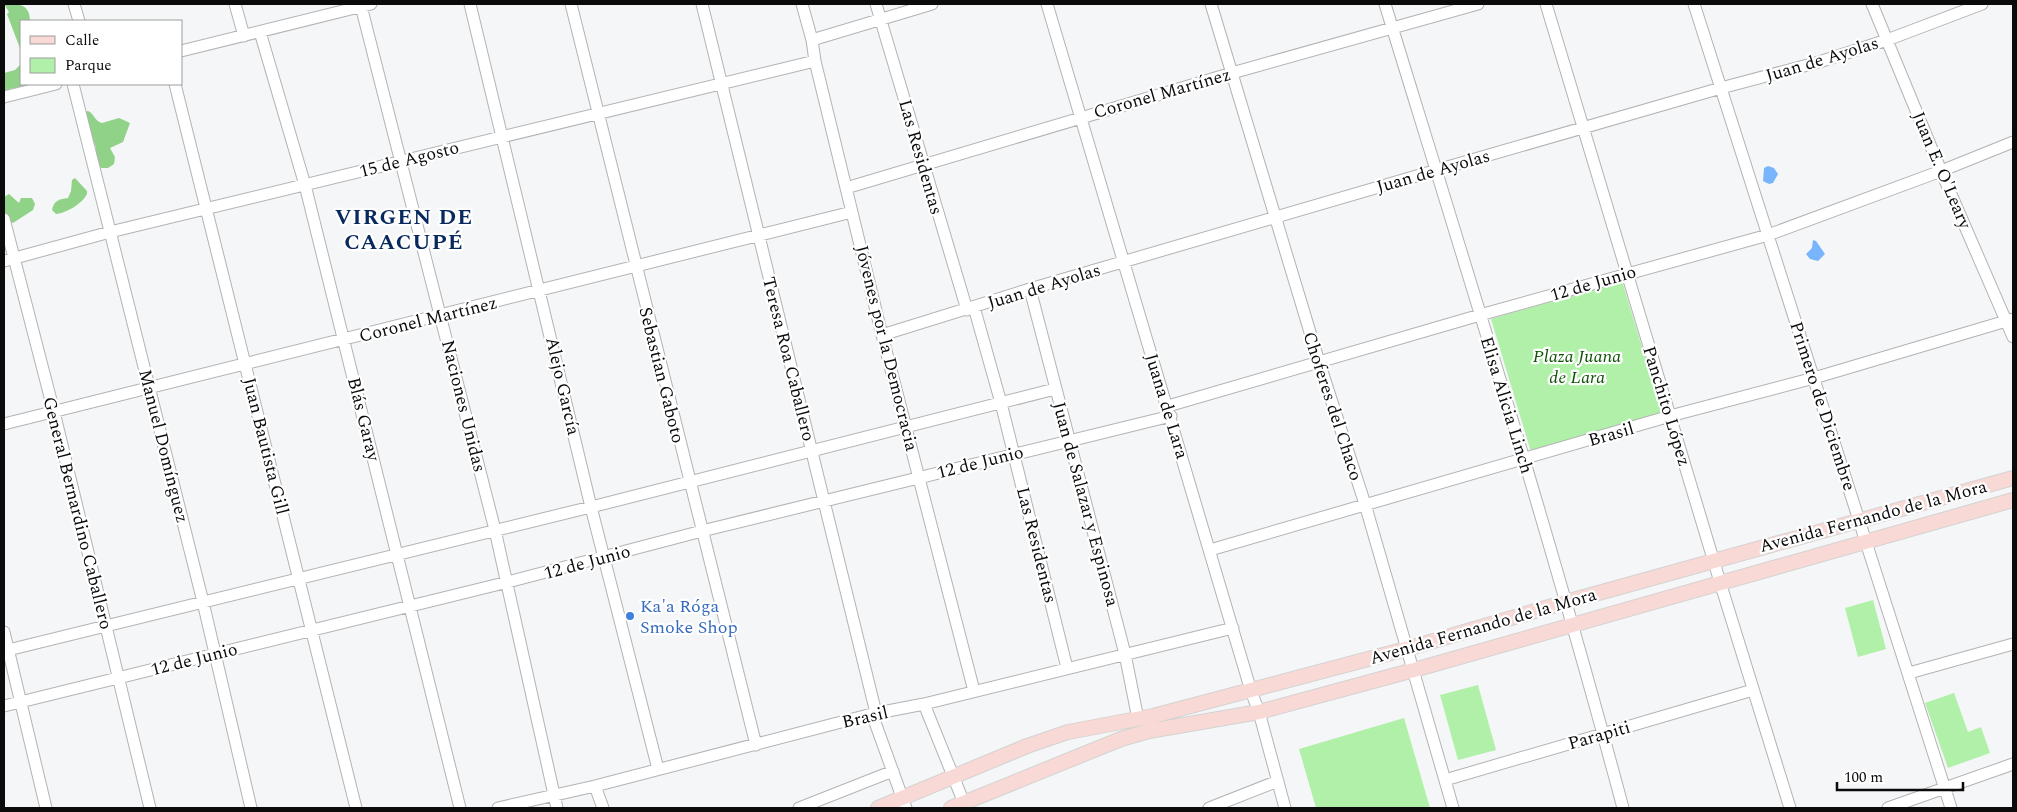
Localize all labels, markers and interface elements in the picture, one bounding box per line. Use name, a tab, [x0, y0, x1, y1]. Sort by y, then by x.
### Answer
legend	[20, 20, 182, 85]
text: Calle	[65, 29, 99, 52]
street label: Juan de Ayolas	[1762, 29, 1882, 89]
text: Parque	[65, 54, 112, 77]
street label: Coronel Martínez	[1090, 61, 1234, 126]
street label: Las Residentas	[891, 96, 950, 218]
street label: Juan E. O'Leary	[1905, 107, 1979, 234]
street label: 15 de Agosto	[356, 134, 462, 185]
street label: Juan de Ayolas	[1373, 142, 1493, 201]
district label: VIRGEN DE CAACUPÉ	[335, 201, 473, 259]
street label: Jóvenes por la Democracia	[848, 242, 925, 454]
street label: Juan de Ayolas	[984, 256, 1104, 316]
street label: 12 de Junio	[1547, 258, 1639, 309]
street label: Teresa Roa Caballero	[755, 274, 822, 444]
street label: Coronel Martínez	[356, 289, 500, 350]
street label: Sebastian Gaboto	[632, 304, 691, 446]
street label: Primero de Diciembre	[1782, 318, 1863, 494]
street label: Choferes del Chaco	[1296, 328, 1369, 484]
street label: Elisa Alicia Linch	[1473, 333, 1540, 477]
street label: Alejo García	[538, 334, 587, 438]
street label: Naciones Unidas	[434, 337, 493, 475]
park label: Plaza Juana de Lara	[1533, 343, 1621, 391]
street label: Panchito López	[1635, 343, 1698, 470]
street label: Juana de Lara	[1138, 350, 1195, 462]
street label: Manuel Domínguez	[131, 366, 196, 526]
street label: Blás Garay	[340, 374, 387, 465]
street label: Juan Bautista Gill	[235, 375, 296, 518]
street label: General Bernardino Caballero	[36, 394, 120, 632]
street label: Juan de Salazar y Espinosa	[1045, 399, 1126, 610]
street label: Brasil	[1585, 415, 1637, 454]
street label: 12 de Junio	[934, 439, 1026, 486]
street label: Avenida Fernando de la Mora	[1756, 473, 1990, 560]
street label: Las Residentas	[1009, 484, 1064, 606]
street label: 12 de Junio	[541, 538, 633, 587]
street label: Avenida Fernando de la Mora	[1367, 581, 1600, 672]
place label: Ka'a Róga Smoke Shop	[640, 593, 738, 641]
marker: Ka'a Róga Smoke Shop	[624, 610, 636, 622]
street label: 12 de Junio	[148, 636, 240, 683]
street label: Brasil	[839, 699, 891, 736]
street label: Parapiti	[1565, 714, 1634, 757]
scale bar	[1837, 760, 1963, 792]
text: 100 m	[1844, 766, 1883, 789]

